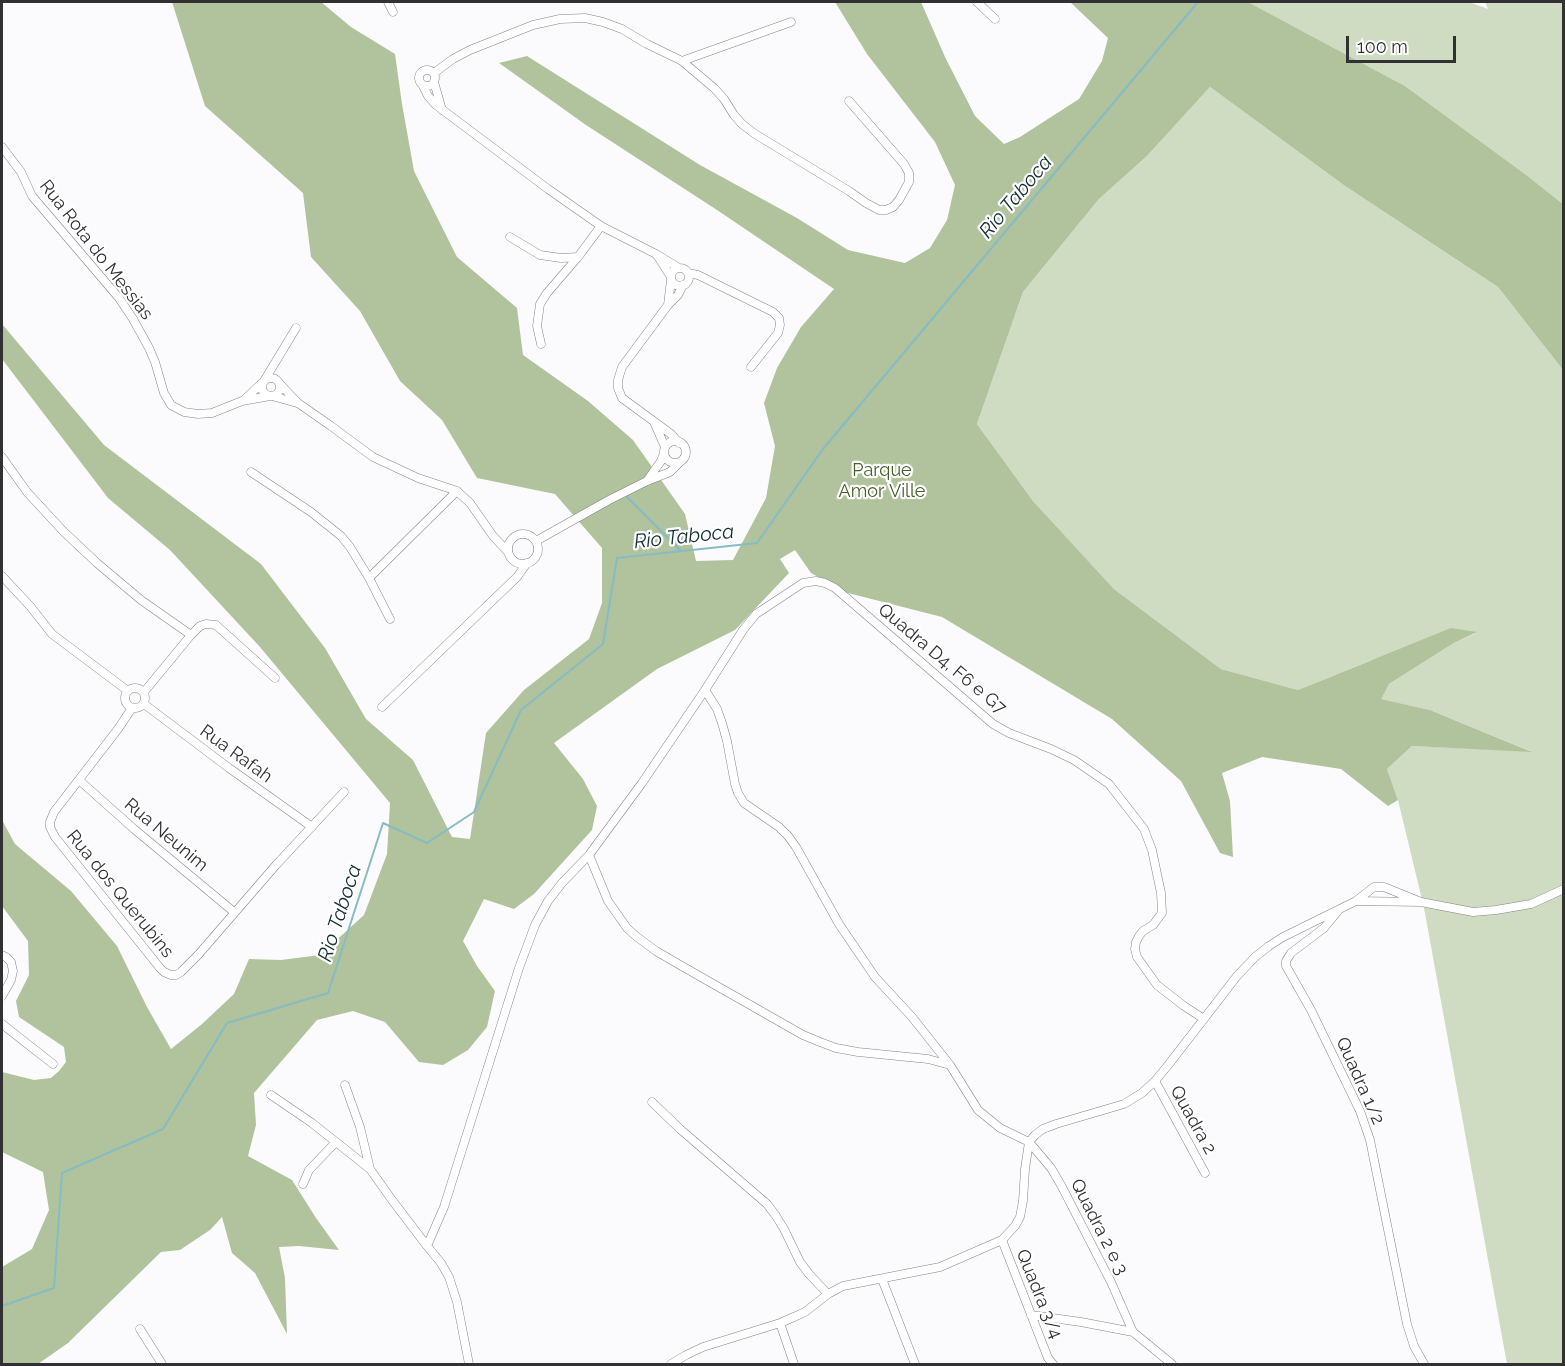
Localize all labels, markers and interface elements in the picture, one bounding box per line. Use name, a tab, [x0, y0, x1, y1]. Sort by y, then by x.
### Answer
scale bar	[1349, 24, 1458, 62]
text: 100 m	[1357, 36, 1408, 57]
water label: Rio Taboca	[975, 151, 1057, 243]
street label: Rua Rota do Messias	[35, 176, 157, 324]
park label: Parque Amor Ville	[839, 460, 925, 502]
water label: Rio Taboca	[633, 520, 735, 554]
street label: Quadra D4, F6 e G7	[873, 599, 1011, 719]
street label: Rua Rafah	[196, 720, 276, 788]
street label: Rua Neunim	[120, 794, 212, 876]
street label: Rua dos Querubins	[62, 826, 178, 962]
water label: Rio Taboca	[313, 862, 367, 964]
street label: Quadra 1/2	[1331, 1034, 1389, 1128]
street label: Quadra 2	[1165, 1082, 1221, 1158]
street label: Quadra 2 e 3	[1066, 1175, 1132, 1279]
street label: Quadra 3/4	[1011, 1246, 1067, 1342]

